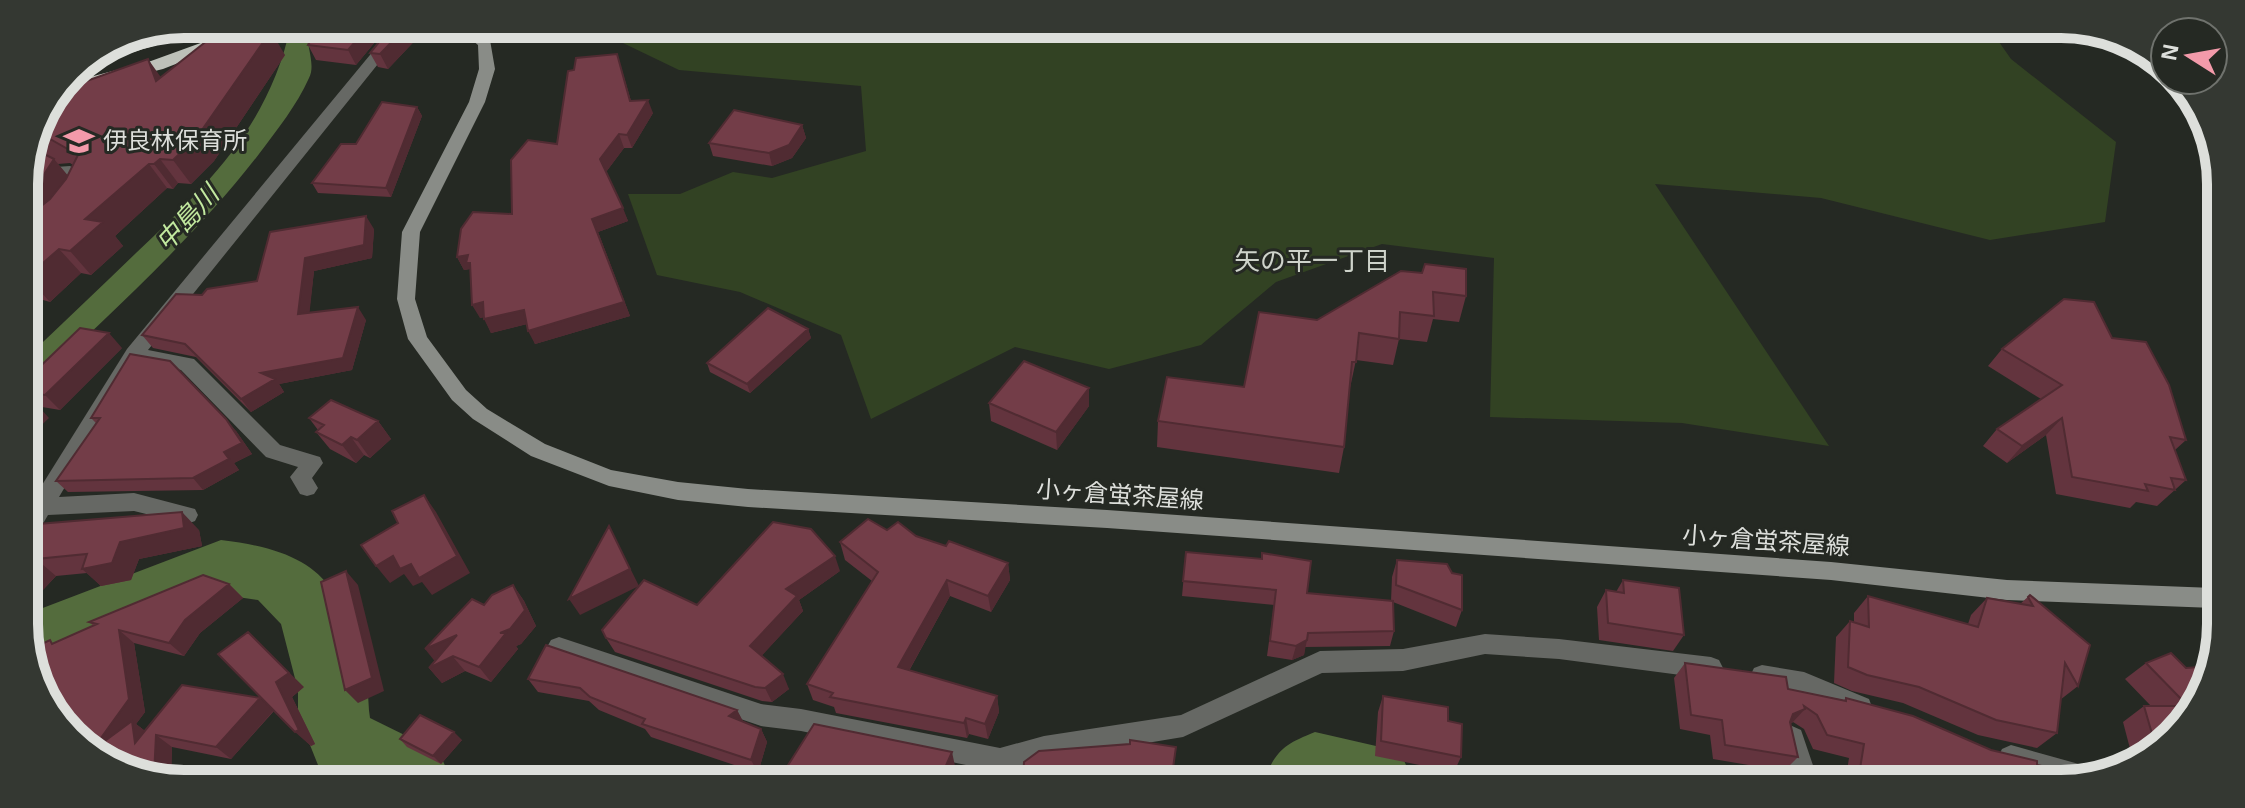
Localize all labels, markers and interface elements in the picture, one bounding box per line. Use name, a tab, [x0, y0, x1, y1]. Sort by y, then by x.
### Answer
north arrow	[2149, 16, 2229, 96]
text: N	[2156, 42, 2184, 62]
school or university icon: 伊良林保育所	[62, 124, 96, 158]
place label: 伊良林保育所	[103, 127, 247, 154]
water label: 中島川	[149, 177, 227, 257]
district label: 矢の平一丁目	[1234, 246, 1390, 276]
street label: 小ヶ倉蛍茶屋線	[1035, 475, 1205, 514]
street label: 小ヶ倉蛍茶屋線	[1681, 521, 1851, 560]

